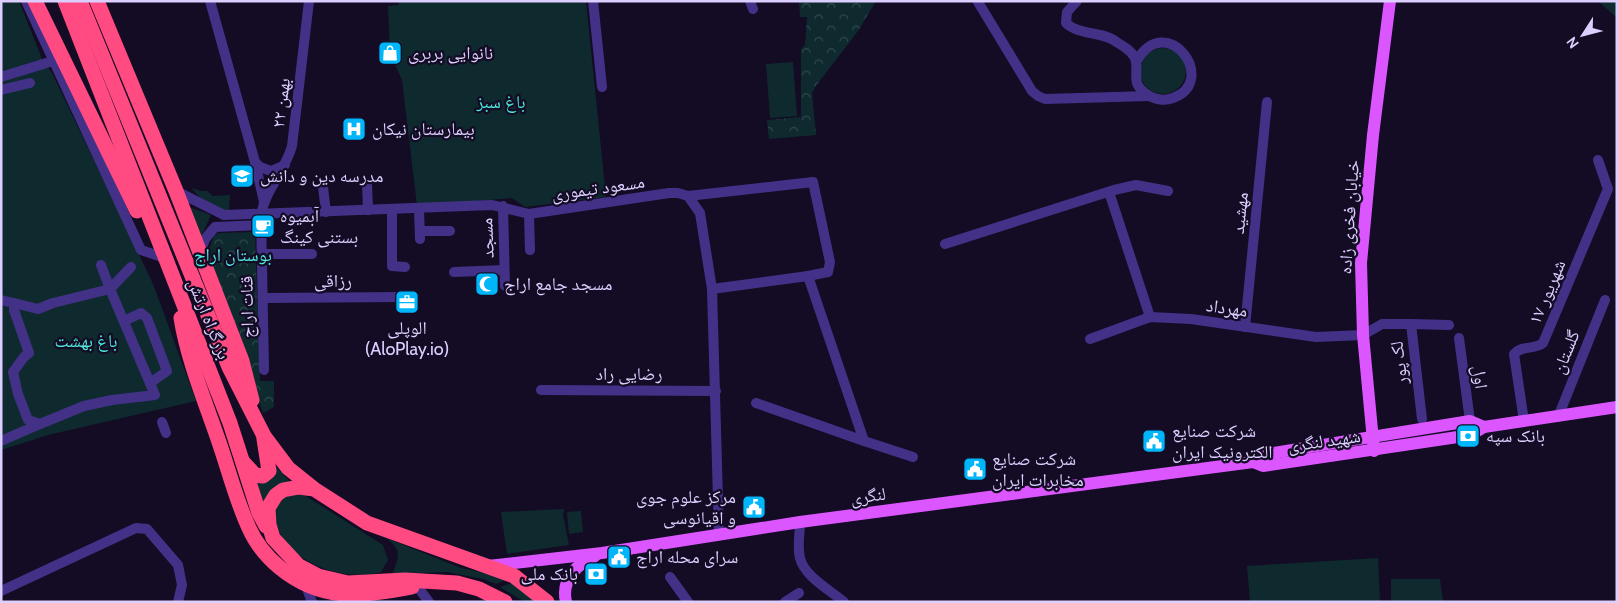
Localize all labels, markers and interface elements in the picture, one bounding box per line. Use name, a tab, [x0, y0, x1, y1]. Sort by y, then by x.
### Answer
north arrow	[1558, 10, 1608, 60]
text: N	[1562, 33, 1583, 52]
shop icon: نانوایی بربری	[377, 40, 403, 66]
place label: نانوایی بربری	[408, 42, 493, 64]
street label: ۲۲ بهمن	[267, 77, 295, 129]
park label: باغ سبز	[476, 91, 525, 113]
hospital icon: بیمارستان نیکان	[341, 116, 367, 142]
place label: بیمارستان نیکان	[372, 118, 475, 140]
street label: خیابان فخری زاده	[1334, 159, 1364, 275]
school or university icon: مدرسه دین و دانش	[229, 163, 255, 189]
place label: مدرسه دین و دانش	[260, 165, 383, 187]
street label: مسعود تیموری	[550, 171, 646, 205]
street label: مهشید	[1227, 191, 1253, 235]
place label: آبمیوه بستنی کینگ	[280, 205, 358, 248]
cafe icon: آبمیوه بستنی کینگ	[250, 213, 276, 239]
street label: مسجد	[475, 217, 499, 259]
park label: بوستان اراج	[194, 244, 272, 267]
street label: ۱۷ شهریور	[1524, 257, 1570, 327]
street label: رزاقی	[314, 270, 352, 292]
mosque icon: مسجد جامع اراج	[474, 271, 500, 297]
place label: مسجد جامع اراج	[504, 273, 613, 296]
street label: بزرگراه ارتش	[183, 275, 235, 363]
street label: قنات اراج	[235, 276, 260, 338]
office icon: الوپلی (AloPlay.io)	[394, 289, 420, 315]
street label: مهرداد	[1205, 294, 1249, 322]
place label: الوپلی (AloPlay.io)	[365, 317, 449, 360]
street label: گلستان	[1547, 326, 1585, 377]
park label: باغ بهشت	[55, 330, 117, 352]
street label: لک پور	[1385, 340, 1413, 387]
street label: رضایی راد	[596, 363, 663, 385]
street label: اول	[1467, 364, 1493, 390]
place label: شرکت صنایع الکترونیک ایران	[1172, 420, 1273, 463]
bank icon: بانک سپه	[1455, 423, 1481, 449]
street label: شهید لنگری	[1286, 425, 1362, 457]
place label: بانک سپه	[1486, 425, 1545, 447]
public building icon: شرکت صنایع الکترونیک ایران	[1141, 428, 1167, 454]
place label: شرکت صنایع مخابرات ایران	[992, 448, 1084, 491]
public building icon: شرکت صنایع مخابرات ایران	[962, 456, 988, 482]
street label: لنگری	[849, 483, 887, 509]
place label: مرکز علوم جوی و اقیانوسی	[636, 486, 736, 529]
public building icon: مرکز علوم جوی و اقیانوسی	[741, 494, 767, 520]
public building icon: سرای محله اراج	[606, 544, 632, 570]
place label: سرای محله اراج	[636, 546, 738, 569]
bank icon: بانک ملی	[583, 561, 609, 587]
place label: بانک ملی	[521, 563, 578, 585]

